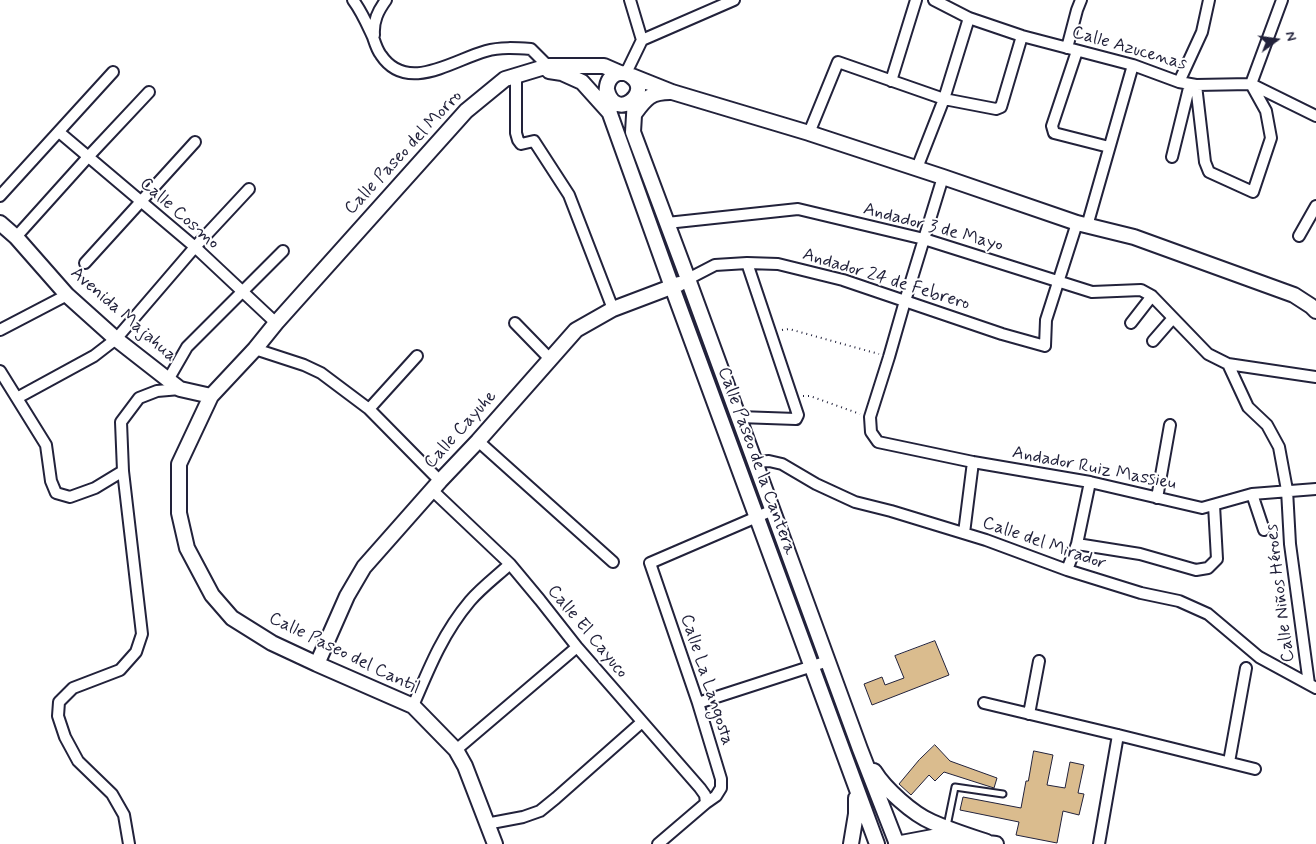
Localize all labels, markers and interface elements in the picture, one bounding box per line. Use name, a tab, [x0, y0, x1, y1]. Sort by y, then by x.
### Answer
north arrow	[1251, 15, 1301, 65]
street label: Calle Azucenas	[1069, 22, 1189, 76]
text: N	[1281, 30, 1300, 43]
street label: Calle Paseo del Morro	[341, 86, 467, 220]
street label: Calle Cosmo	[135, 173, 223, 255]
street label: Andador 3 de Mayo	[861, 199, 1005, 257]
street label: Andador 24 de Febrero	[800, 244, 972, 316]
street label: Avenida Majahua	[65, 263, 181, 367]
street label: Calle Paseo de la Cantera	[712, 364, 800, 558]
street label: Calle Cayuhe	[420, 386, 502, 474]
street label: Andador Ruiz Massieu	[1010, 443, 1178, 495]
street label: Calle del Mirador	[979, 513, 1109, 575]
street label: Calle Niños Héroes	[1262, 522, 1300, 664]
street label: Calle El Cayuco	[542, 581, 632, 683]
street label: Calle Paseo del Cantil	[265, 608, 423, 700]
street label: Calle La Langosta	[675, 612, 737, 748]

